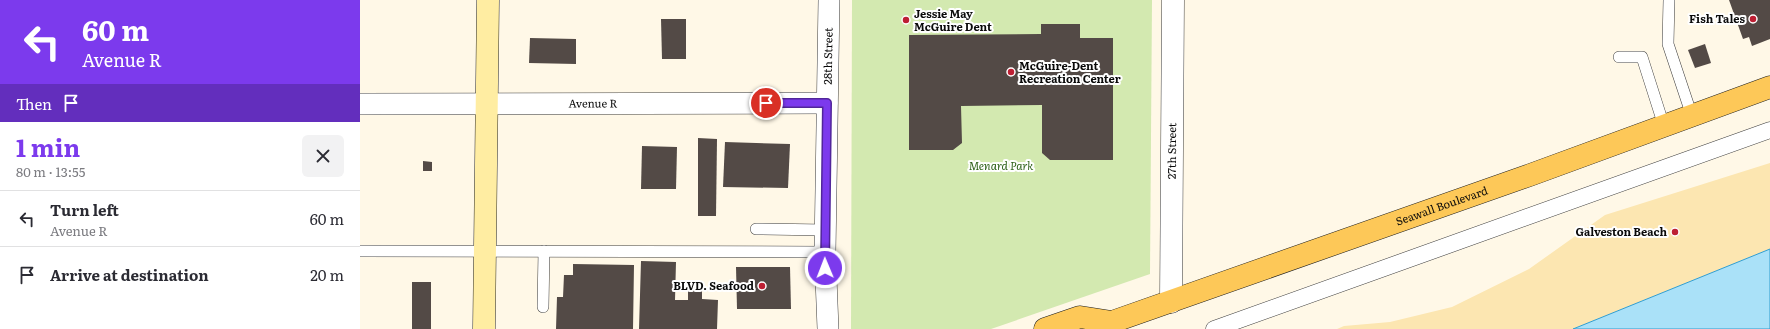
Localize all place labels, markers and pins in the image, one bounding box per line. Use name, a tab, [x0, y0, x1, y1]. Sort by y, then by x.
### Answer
place label: Jessie May McGuire Dent	[914, 5, 992, 34]
place label: Fish Tales	[1689, 10, 1746, 26]
marker: Fish Tales	[1748, 14, 1758, 24]
marker: Jessie May McGuire Dent	[901, 15, 911, 25]
place label: McGuire-Dent Recreation Center	[1019, 57, 1121, 86]
marker: McGuire-Dent Recreation Center	[1006, 67, 1016, 77]
pin	[749, 86, 783, 120]
place label: Galveston Beach	[1575, 223, 1667, 239]
marker: Galveston Beach	[1670, 227, 1680, 237]
place label: BLVD. Seafood	[673, 277, 754, 293]
marker: BLVD. Seafood	[757, 281, 767, 291]

